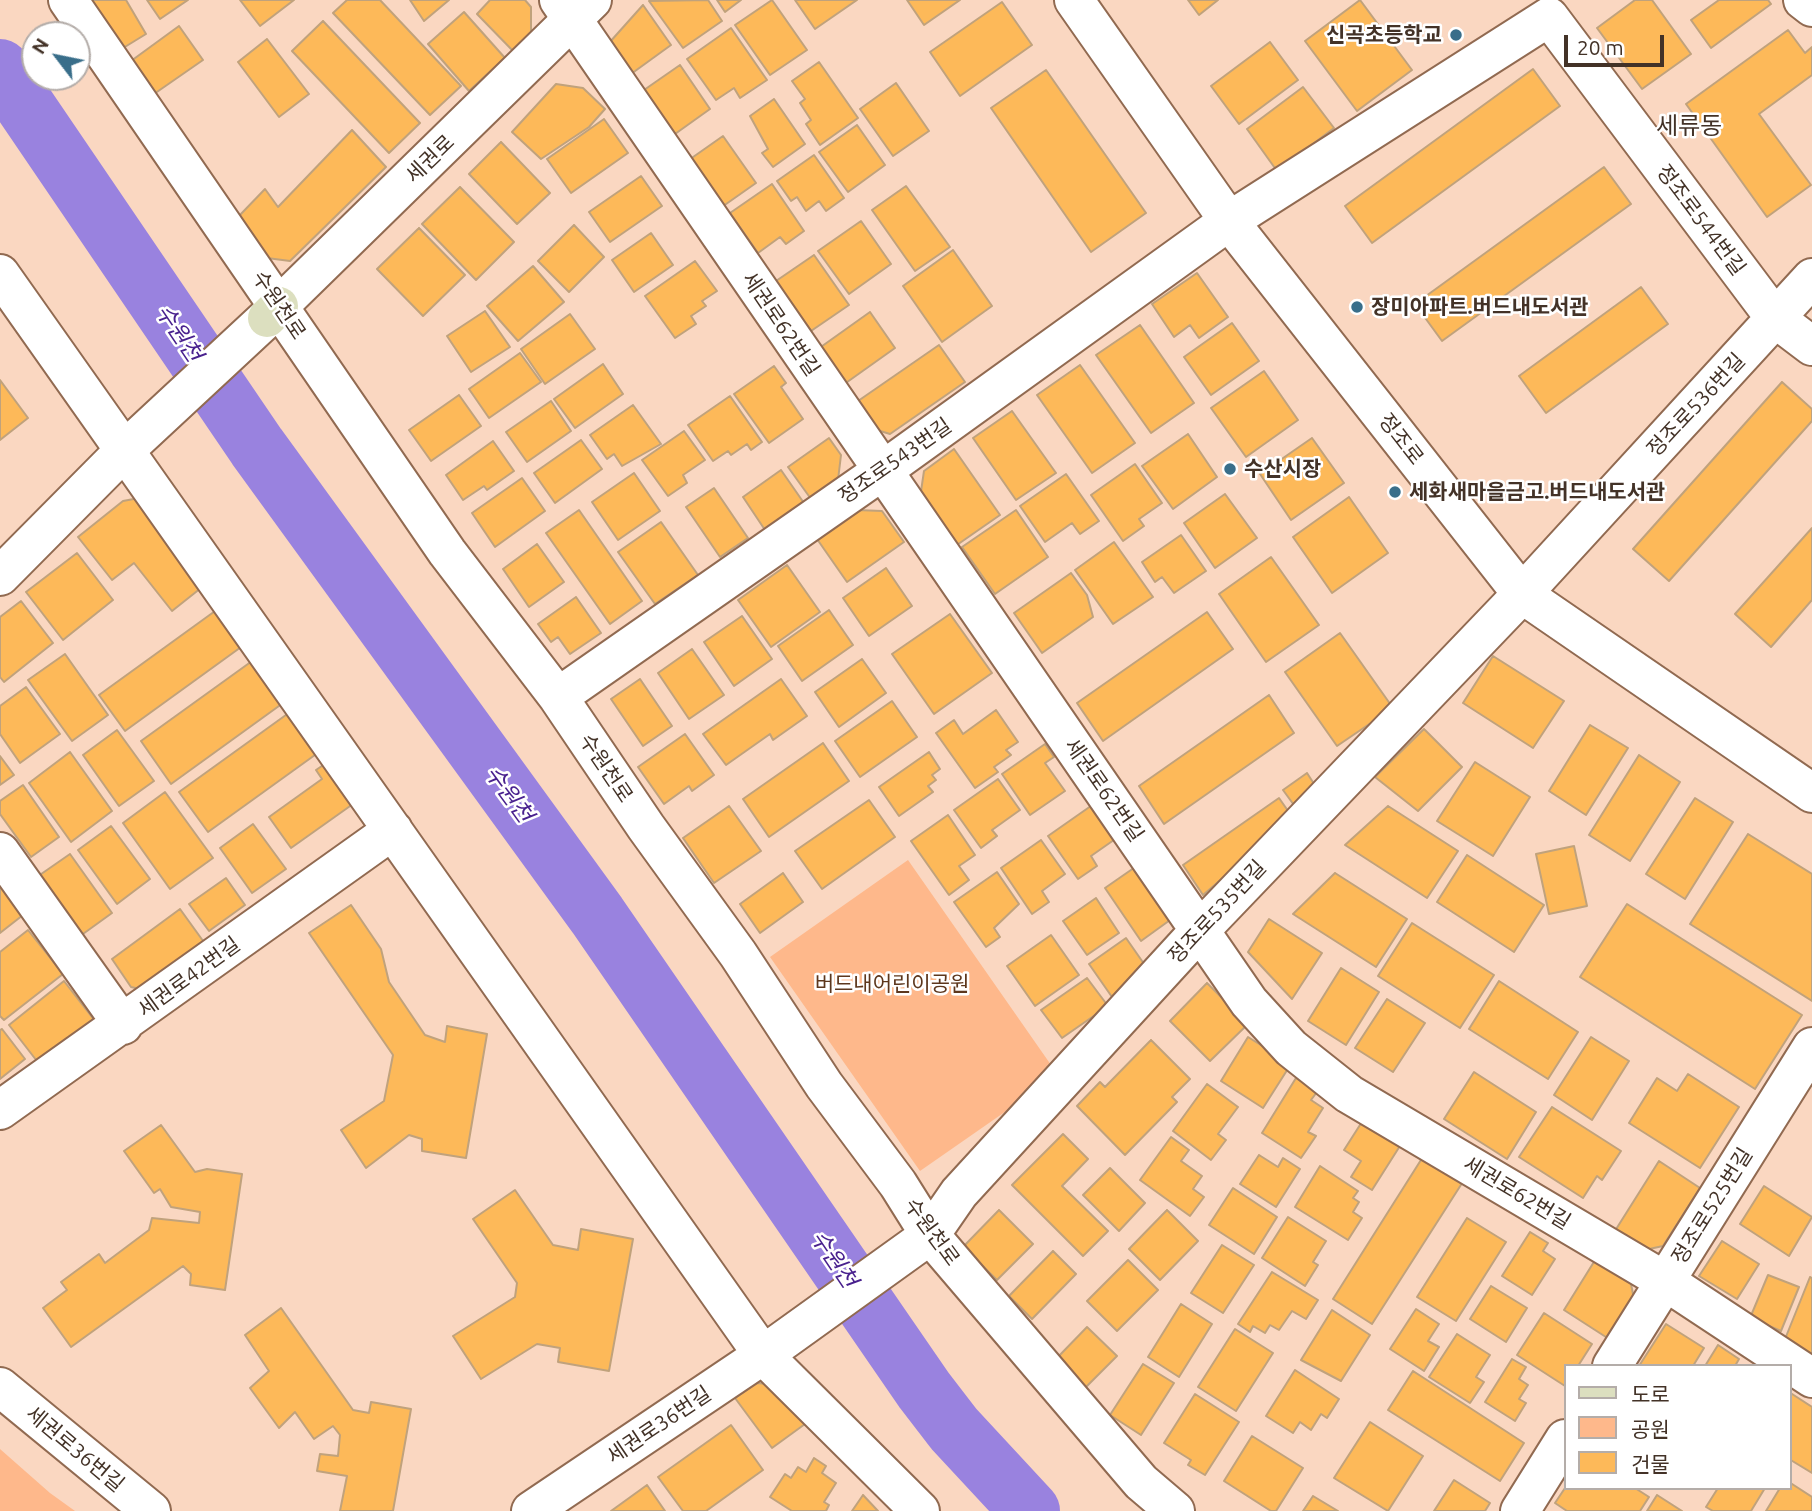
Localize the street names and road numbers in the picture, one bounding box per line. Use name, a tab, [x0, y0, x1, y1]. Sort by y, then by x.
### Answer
street label: 세권로	[400, 130, 460, 188]
street label: 정조로544번길	[1651, 160, 1751, 280]
street label: 수원천로	[247, 266, 311, 344]
street label: 세권로62번길	[737, 267, 825, 381]
street label: 정조로536번길	[1642, 348, 1750, 462]
street label: 정조로	[1373, 408, 1429, 470]
street label: 정조로543번길	[834, 413, 956, 509]
street label: 수원천로	[574, 729, 638, 807]
street label: 세권로62번길	[1059, 734, 1149, 846]
street label: 정조로535번길	[1163, 855, 1271, 969]
street label: 세권로42번길	[133, 931, 245, 1023]
street label: 정조로525번길	[1666, 1143, 1758, 1269]
street label: 세권로62번길	[1459, 1151, 1575, 1235]
street label: 수원천로	[899, 1193, 965, 1271]
street label: 세권로36번길	[602, 1381, 716, 1469]
street label: 세권로36번길	[21, 1401, 129, 1497]

